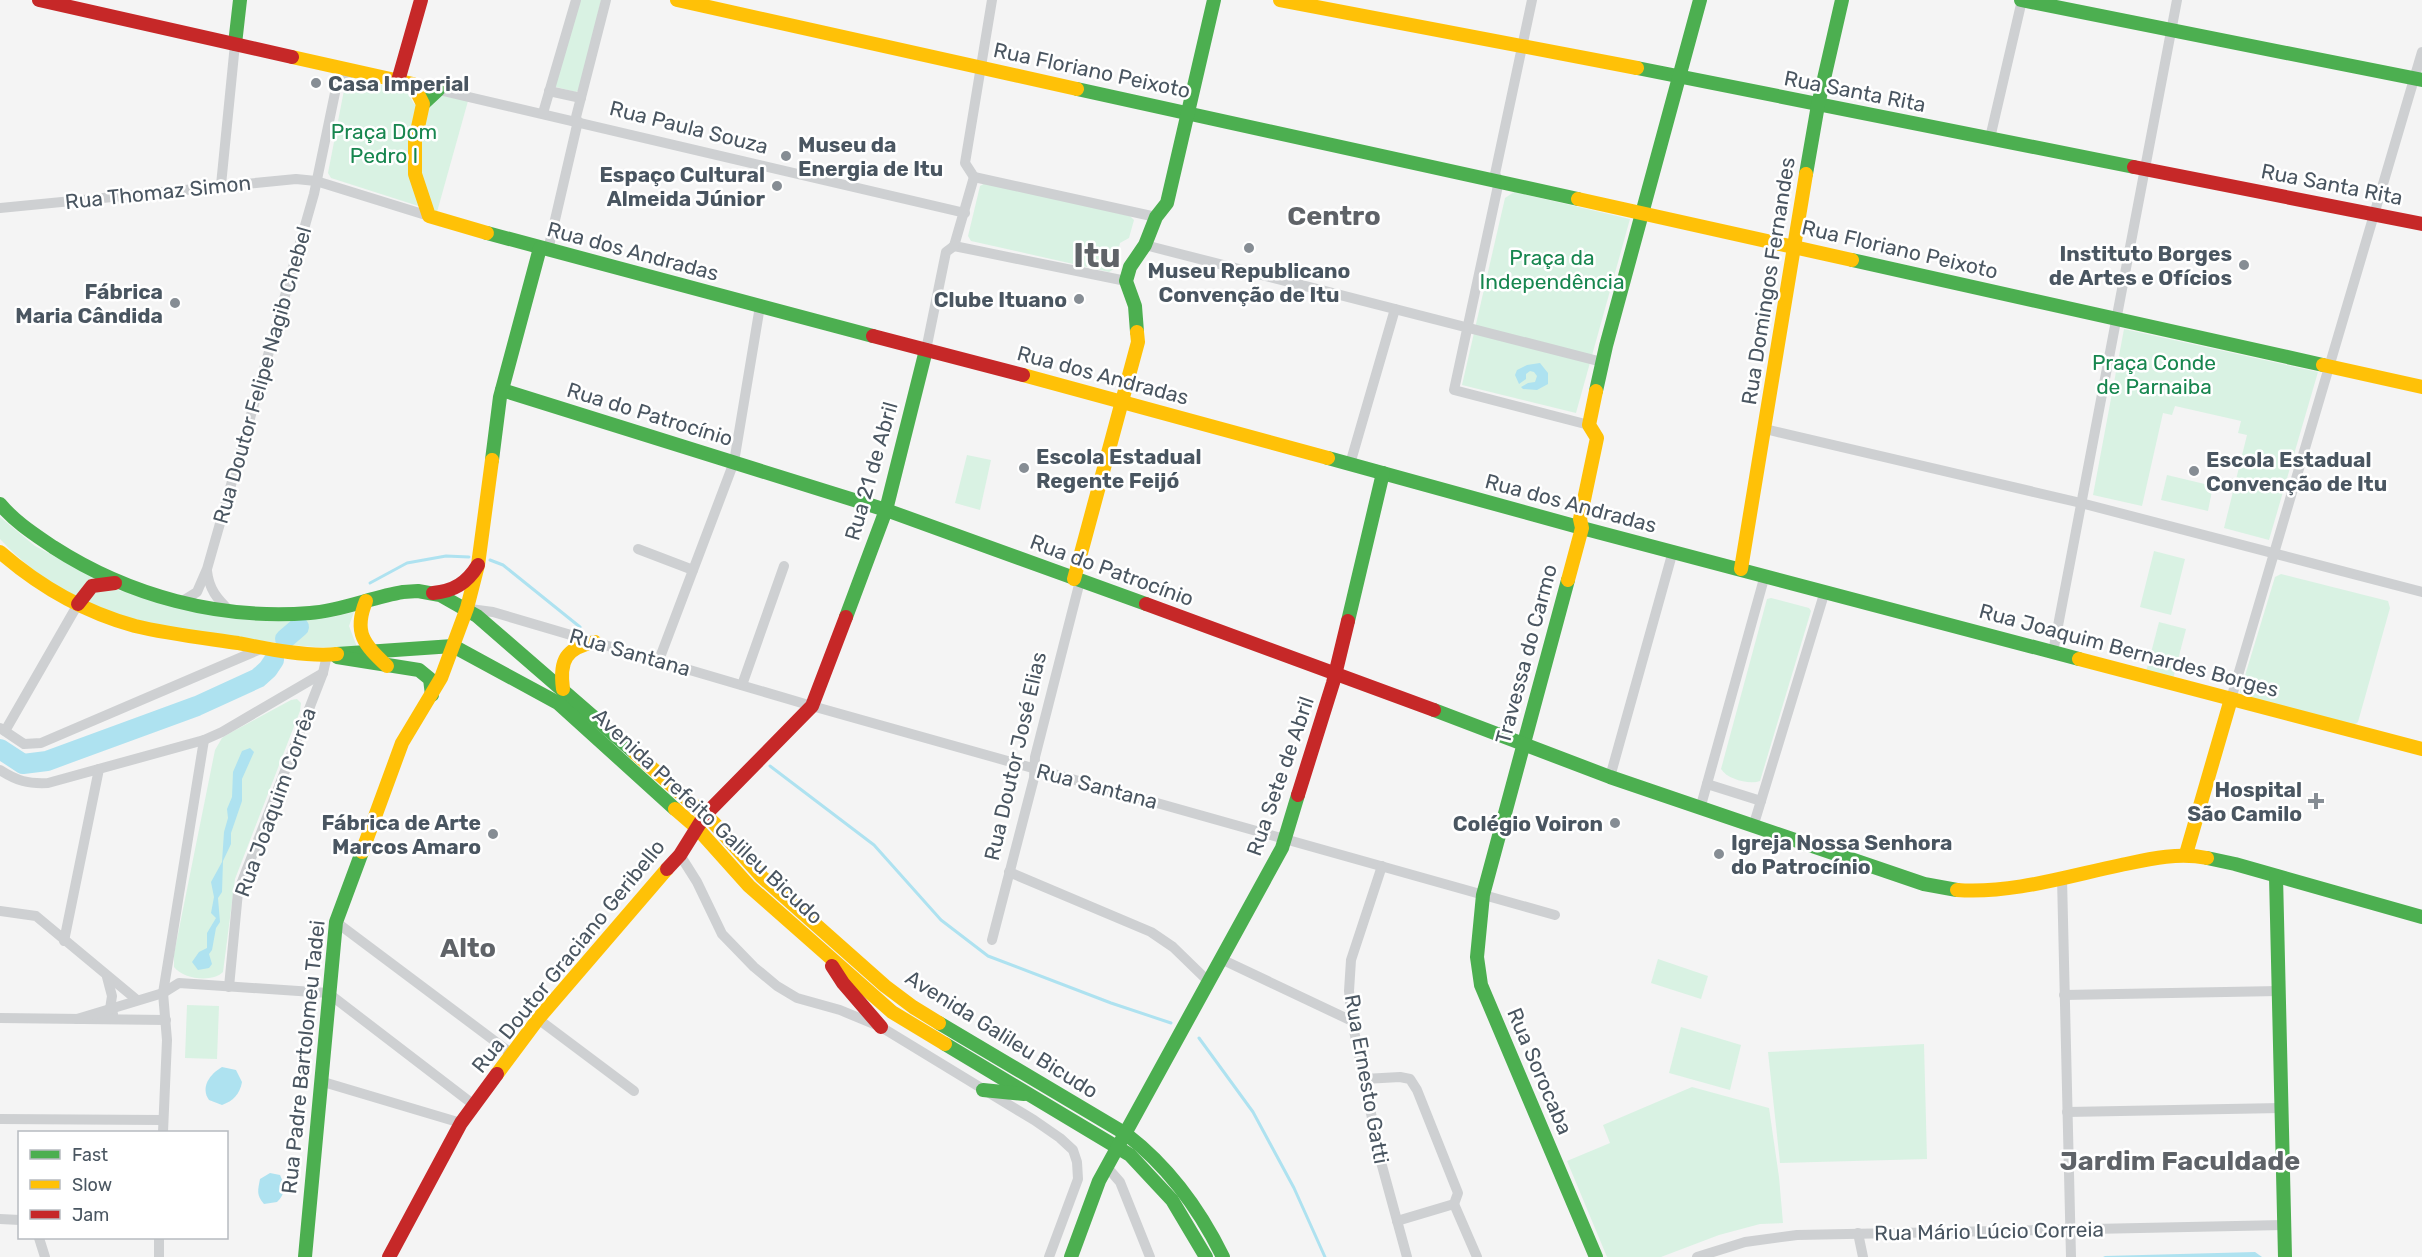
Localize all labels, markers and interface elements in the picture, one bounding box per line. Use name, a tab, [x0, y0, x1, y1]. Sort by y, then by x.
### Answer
street label: Rua Floriano Peixoto	[991, 37, 1193, 103]
street label: Rua Santa Rita	[1782, 65, 1928, 117]
place label: Casa Imperial	[328, 71, 469, 96]
marker: Casa Imperial	[309, 76, 323, 90]
street label: Rua Paula Souza	[607, 95, 771, 159]
park label: Praça Dom Pedro I	[331, 119, 437, 168]
place label: Museu da Energia de Itu	[798, 132, 943, 181]
marker: Museu da Energia de Itu	[779, 149, 793, 163]
street label: Rua Domingos Fernandes	[1736, 155, 1800, 407]
street label: Rua Santa Rita	[2259, 158, 2405, 210]
place label: Espaço Cultural Almeida Júnior	[599, 162, 765, 211]
street label: Rua Thomaz Simon	[64, 170, 252, 214]
marker: Espaço Cultural Almeida Júnior	[770, 179, 784, 193]
district label: Centro	[1287, 200, 1381, 232]
street label: Rua Floriano Peixoto	[1799, 214, 2001, 284]
street label: Rua dos Andradas	[545, 216, 721, 286]
street label: Rua Doutor Felipe Nagib Chebel	[208, 224, 316, 526]
district label: Itu	[1073, 236, 1121, 275]
marker: Museu Republicano Convenção de Itu	[1242, 241, 1256, 255]
place label: Instituto Borges de Artes e Ofícios	[2049, 241, 2232, 290]
park label: Praça da Independência	[1480, 245, 1624, 294]
place label: Museu Republicano Convenção de Itu	[1148, 258, 1350, 307]
marker: Instituto Borges de Artes e Ofícios	[2237, 258, 2251, 272]
place label: Fábrica Maria Cândida	[15, 279, 163, 328]
place label: Clube Ituano	[934, 287, 1067, 312]
marker: Clube Ituano	[1072, 292, 1086, 306]
marker: Fábrica Maria Cândida	[168, 296, 182, 310]
street label: Rua dos Andradas	[1015, 340, 1191, 410]
park label: Praça Conde de Parnaiba	[2092, 350, 2216, 399]
street label: Rua do Patrocínio	[564, 377, 736, 451]
street label: Rua 21 de Abril	[839, 399, 903, 543]
place label: Escola Estadual Regente Feijó	[1036, 444, 1201, 493]
place label: Escola Estadual Convenção de Itu	[2206, 447, 2387, 496]
marker: Escola Estadual Regente Feijó	[1017, 461, 1031, 475]
marker: Escola Estadual Convenção de Itu	[2187, 464, 2201, 478]
street label: Rua dos Andradas	[1483, 468, 1659, 538]
street label: Rua do Patrocínio	[1027, 529, 1197, 611]
street label: Travessa do Carmo	[1490, 562, 1562, 746]
street label: Rua Joaquim Bernardes Borges	[1977, 598, 2281, 702]
street label: Rua Santana	[567, 623, 693, 681]
street label: Rua Doutor José Elias	[979, 649, 1051, 863]
street label: Rua Sete de Abril	[1241, 693, 1319, 859]
street label: Avenida Prefeito Galileu Bicudo	[588, 703, 828, 929]
street label: Rua Joaquim Corrêa	[229, 704, 321, 900]
street label: Rua Santana	[1034, 758, 1160, 814]
place label: Hospital São Camilo	[2187, 777, 2302, 826]
marker: Hospital São Camilo	[2307, 792, 2325, 810]
place label: Fábrica de Arte Marcos Amaro	[322, 810, 481, 859]
place label: Colégio Voiron	[1453, 811, 1603, 836]
marker: Colégio Voiron	[1608, 816, 1622, 830]
marker: Fábrica de Arte Marcos Amaro	[486, 827, 500, 841]
place label: Igreja Nossa Senhora do Patrocínio	[1731, 830, 1952, 879]
street label: Rua Doutor Graciano Geribello	[466, 834, 670, 1078]
marker: Igreja Nossa Senhora do Patrocínio	[1712, 847, 1726, 861]
street label: Rua Padre Bartolomeu Tadei	[276, 919, 330, 1195]
district label: Alto	[440, 932, 496, 964]
street label: Avenida Galileu Bicudo	[901, 965, 1103, 1103]
street label: Rua Ernesto Gatti	[1340, 992, 1394, 1166]
street label: Rua Sorocaba	[1502, 1004, 1578, 1138]
legend	[18, 1131, 228, 1239]
text: Fast	[72, 1144, 108, 1166]
district label: Jardim Faculdade	[2060, 1145, 2300, 1177]
text: Slow	[72, 1174, 112, 1196]
text: Jam	[72, 1204, 109, 1226]
street label: Rua Mário Lúcio Correia	[1874, 1216, 2104, 1246]

